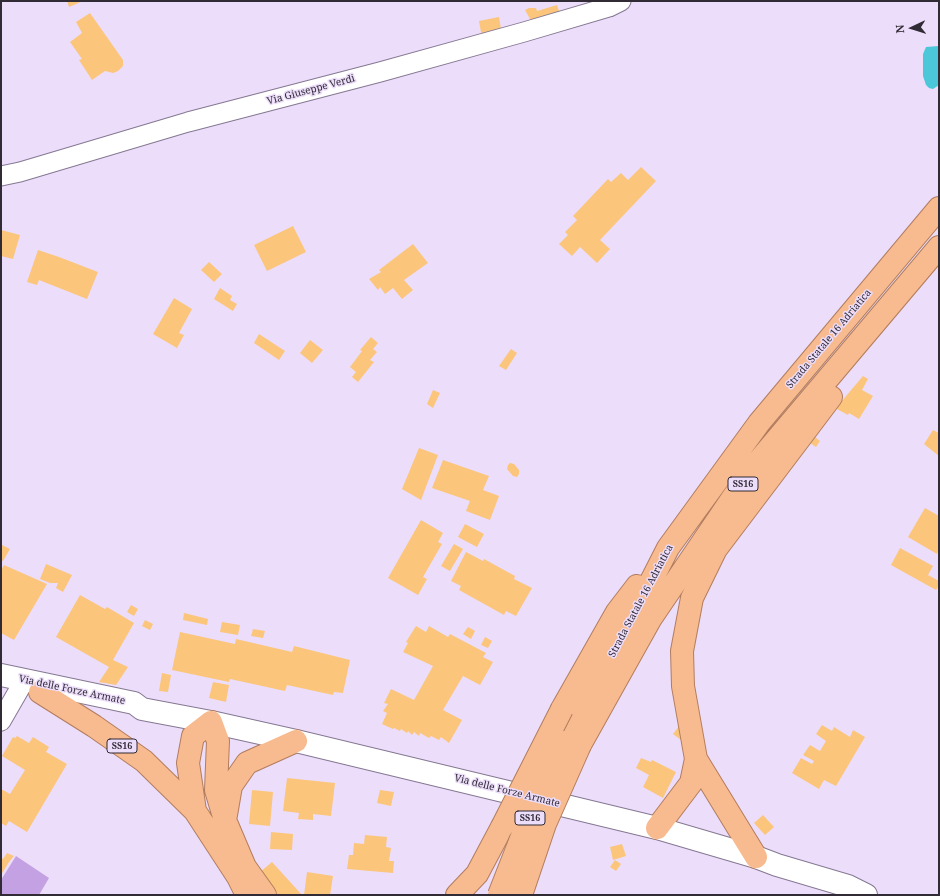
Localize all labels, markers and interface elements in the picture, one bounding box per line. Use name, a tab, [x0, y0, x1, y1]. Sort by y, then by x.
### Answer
north arrow	[892, 8, 932, 48]
text: N	[892, 24, 907, 34]
street label: Via Giuseppe Verdi	[266, 72, 356, 108]
street label: Strada Statale 16 Adriatica	[784, 287, 874, 391]
road number: SS16	[728, 477, 758, 491]
street label: Strada Statale 16 Adriatica	[606, 543, 676, 659]
street label: Via delle Forze Armate	[18, 673, 126, 707]
road number: SS16	[107, 739, 137, 753]
street label: Via delle Forze Armate	[453, 772, 561, 810]
road number: SS16	[515, 811, 545, 825]

